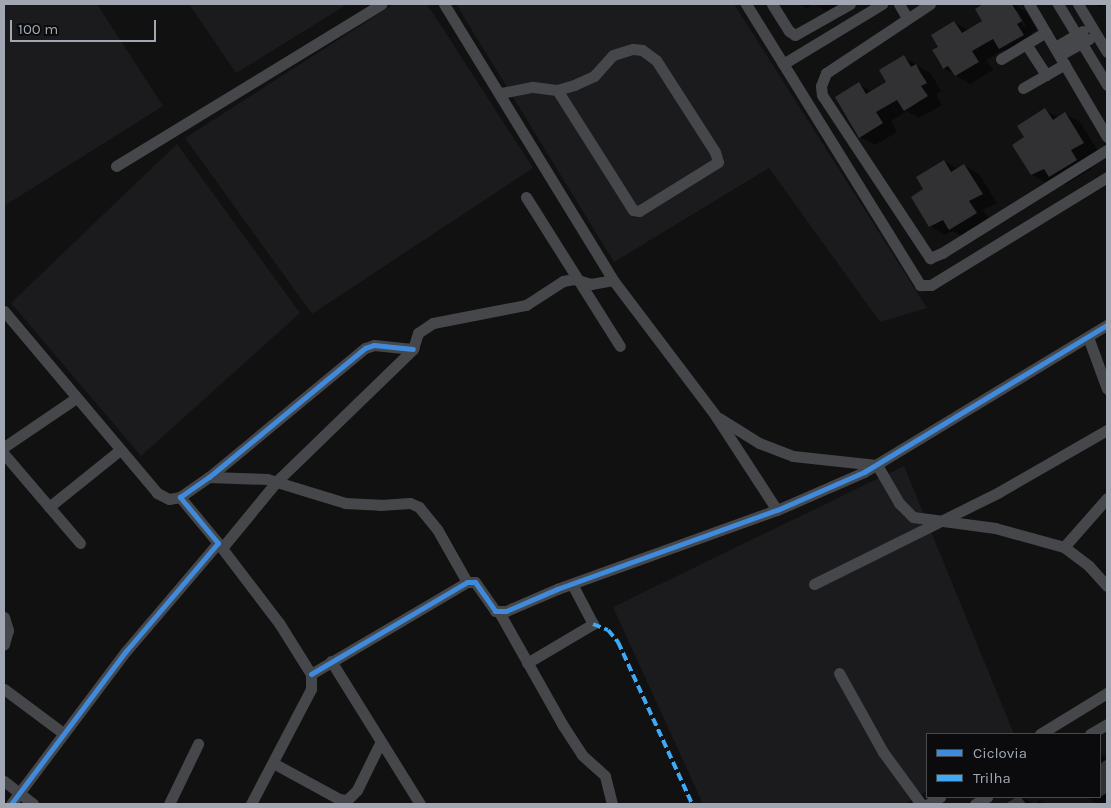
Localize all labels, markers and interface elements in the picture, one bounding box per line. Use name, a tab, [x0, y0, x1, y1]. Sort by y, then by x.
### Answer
scale bar	[12, 10, 159, 42]
text: 100 m	[18, 20, 58, 38]
legend	[926, 733, 1101, 798]
text: Ciclovia	[973, 744, 1027, 762]
text: Trilha	[973, 769, 1011, 787]

